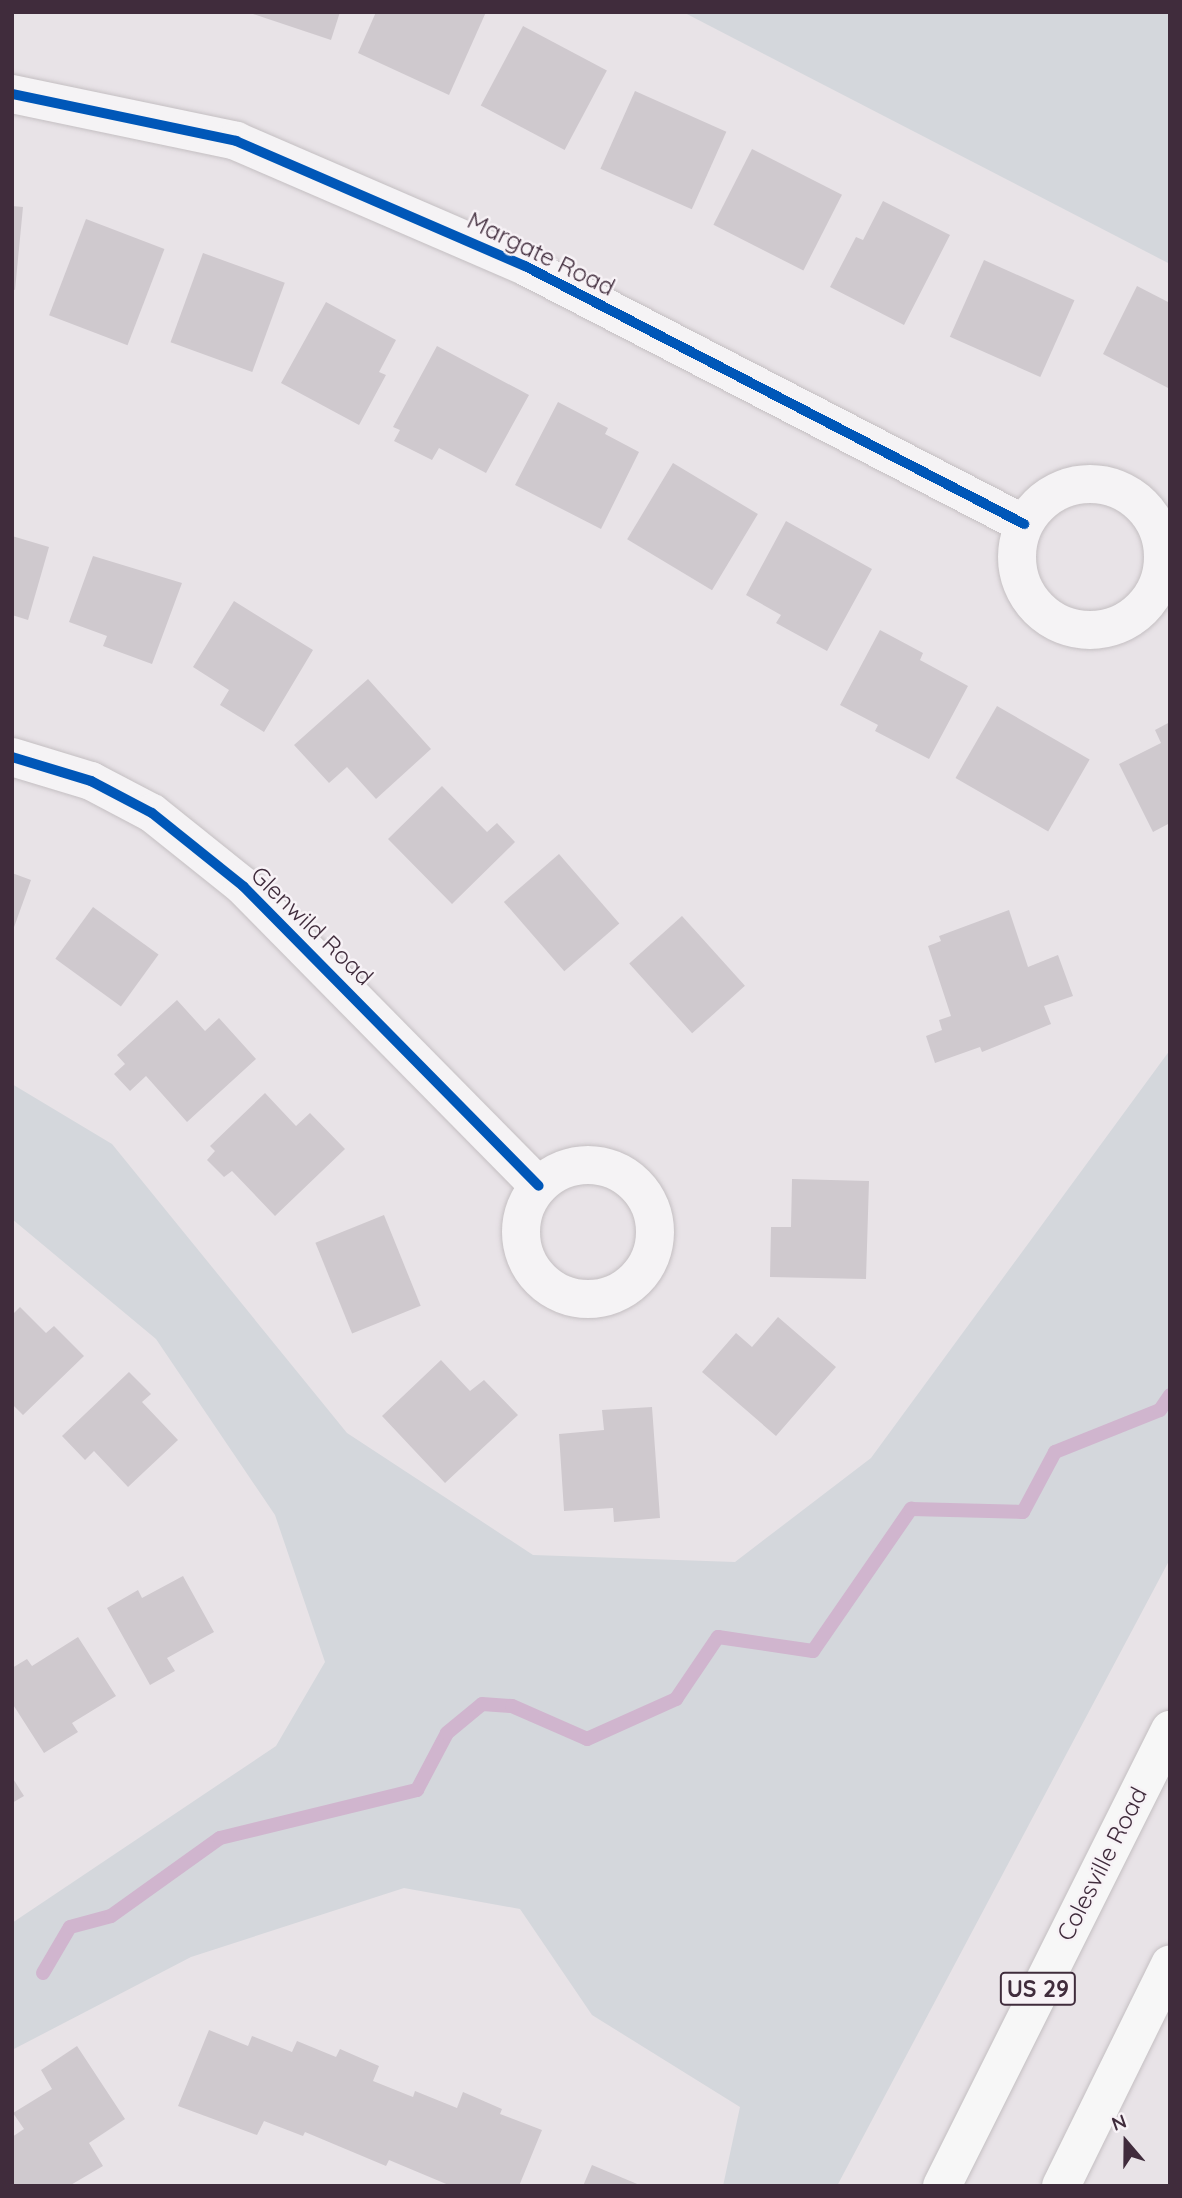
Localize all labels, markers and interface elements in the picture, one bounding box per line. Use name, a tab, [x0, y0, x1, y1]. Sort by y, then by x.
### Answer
street label: Margate Road	[463, 206, 619, 302]
street label: Glenwild Road	[245, 861, 379, 991]
street label: Colesville Road	[1051, 1782, 1153, 1946]
road number: US 29	[1000, 1970, 1076, 2008]
north arrow	[1091, 2107, 1161, 2177]
text: N	[1108, 2109, 1129, 2136]

